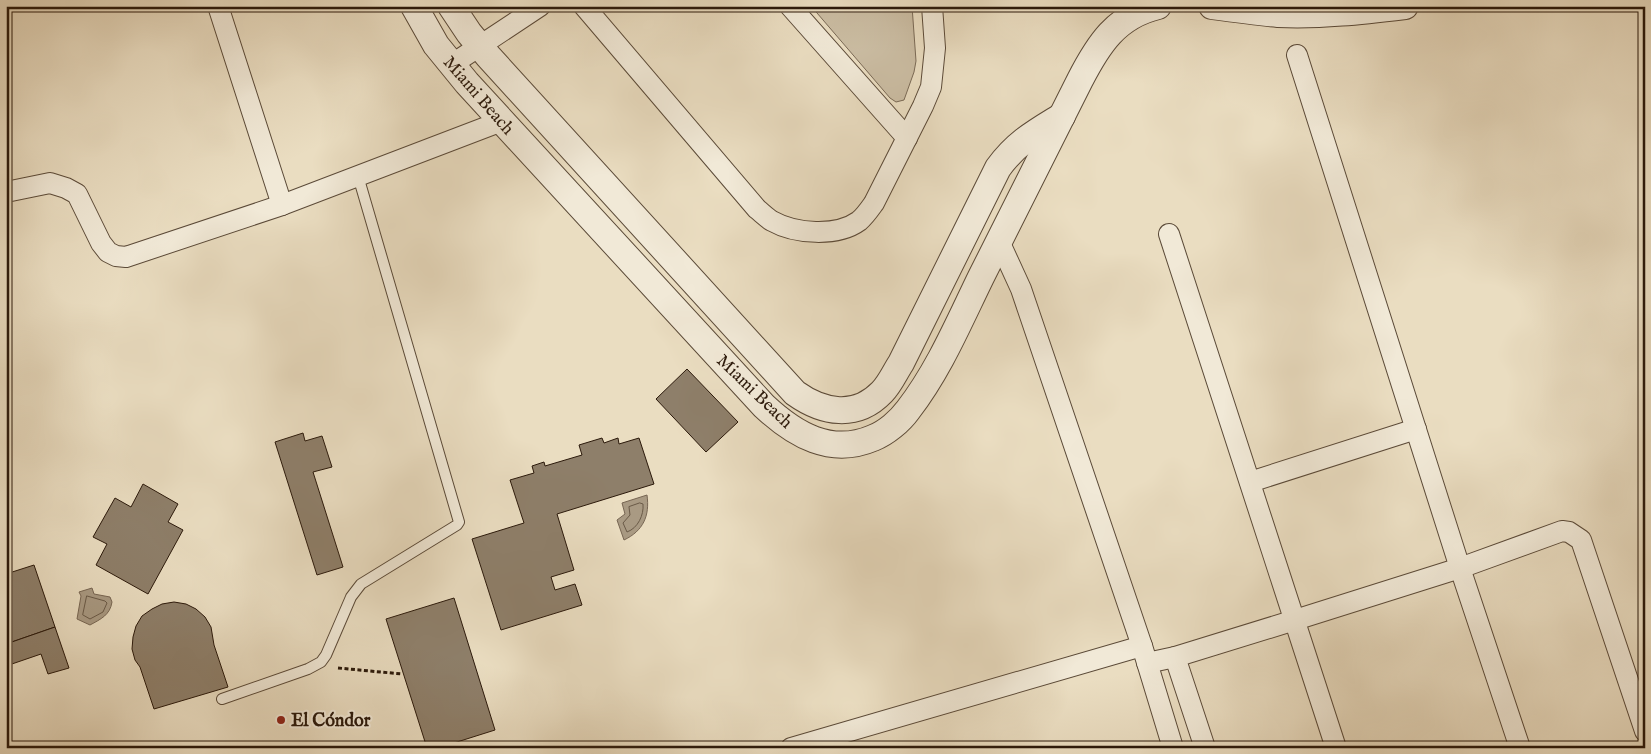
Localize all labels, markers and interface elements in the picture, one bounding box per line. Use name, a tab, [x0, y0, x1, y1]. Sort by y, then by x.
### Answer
street label: Miami Beach	[437, 52, 519, 141]
street label: Miami Beach	[711, 350, 797, 434]
place label: El Cóndor	[291, 710, 371, 733]
marker: El Cóndor	[275, 714, 287, 726]

